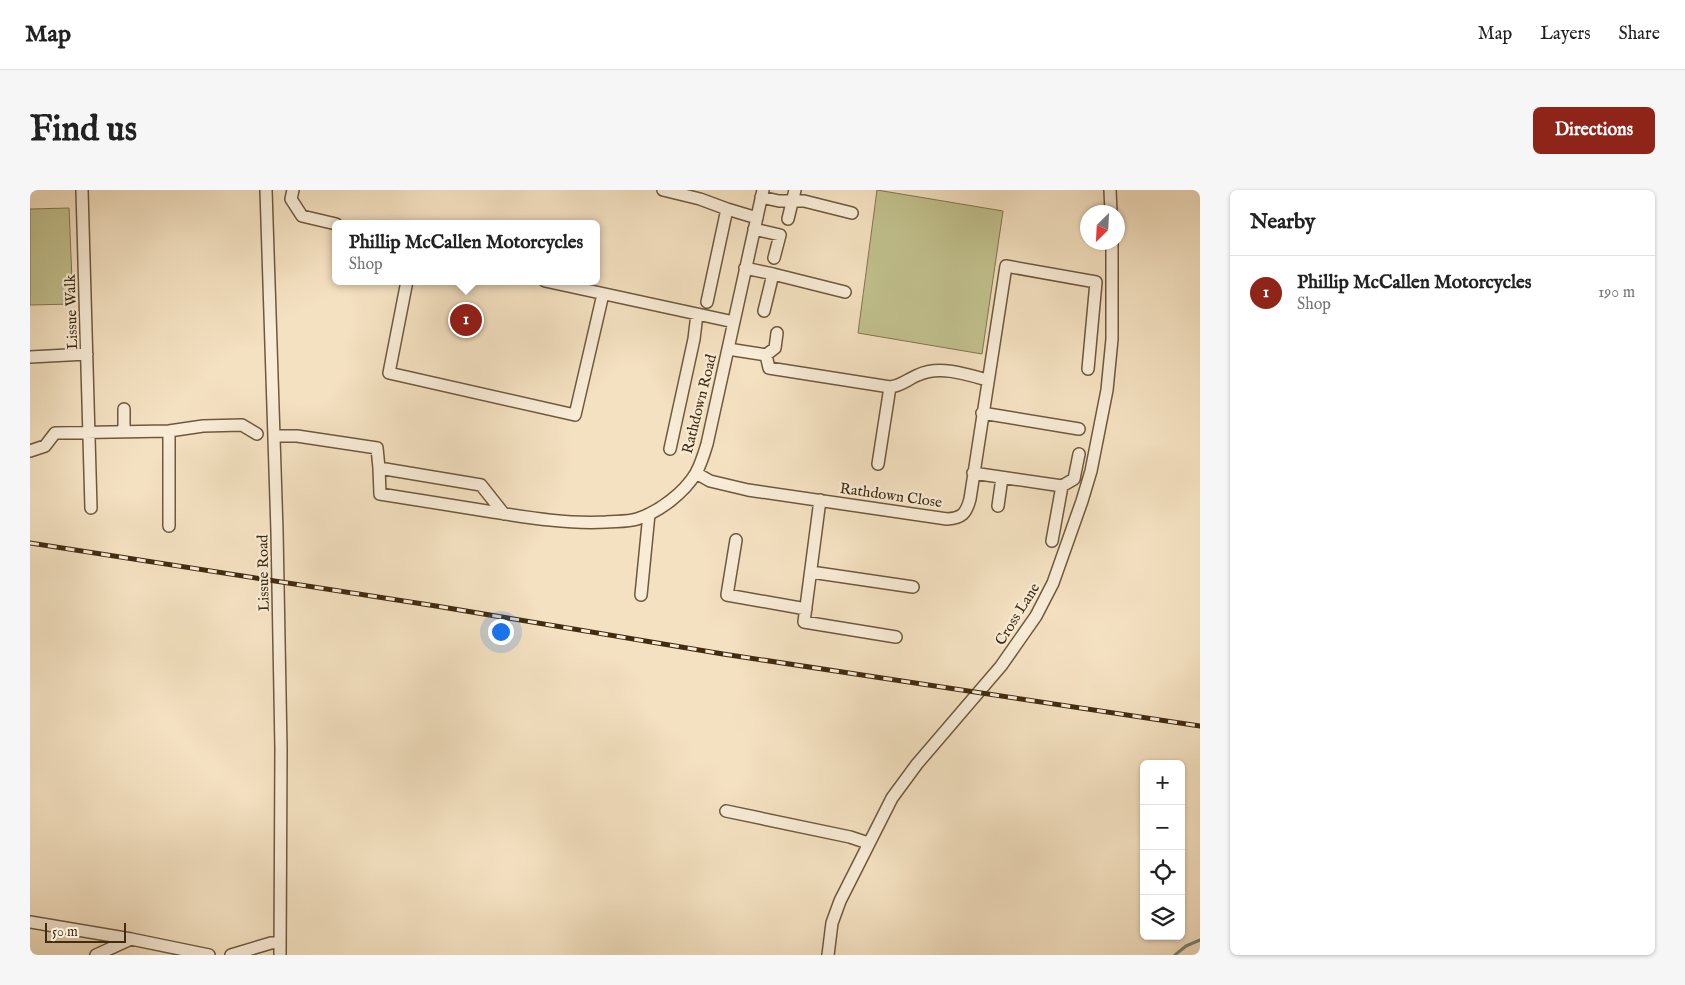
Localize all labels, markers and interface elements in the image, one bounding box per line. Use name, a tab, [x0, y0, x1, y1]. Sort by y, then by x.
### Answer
text: Map	[25, 19, 71, 50]
text: Map	[1478, 23, 1512, 46]
text: Layers	[1540, 23, 1591, 46]
text: Share	[1619, 23, 1660, 46]
button: Directions	[1533, 107, 1655, 154]
text: Find us	[30, 108, 137, 153]
north arrow	[1080, 205, 1125, 250]
text: Nearby	[1250, 209, 1315, 236]
popup	[332, 220, 600, 285]
text: Phillip McCallen Motorcycles	[349, 231, 583, 255]
text: Shop	[349, 255, 383, 275]
text: Phillip McCallen Motorcycles	[1297, 271, 1532, 295]
street label: Lissue Walk	[61, 273, 82, 350]
text: 1	[1263, 283, 1269, 303]
text: 190 m	[1598, 283, 1635, 303]
text: Shop	[1297, 295, 1331, 315]
pin: 1	[450, 301, 482, 339]
street label: Rathdown Road	[678, 351, 721, 456]
street label: Rathdown Close	[839, 479, 943, 512]
street label: Lissue Road	[253, 533, 274, 612]
street label: Cross Lane	[991, 579, 1044, 649]
your location	[488, 619, 514, 645]
map controls	[1140, 760, 1185, 940]
button: +	[1140, 760, 1185, 805]
button: −	[1140, 805, 1185, 850]
button: locate	[1140, 850, 1185, 895]
button: layers	[1140, 895, 1185, 940]
scale bar	[45, 920, 126, 943]
text: 50 m	[52, 923, 78, 941]

